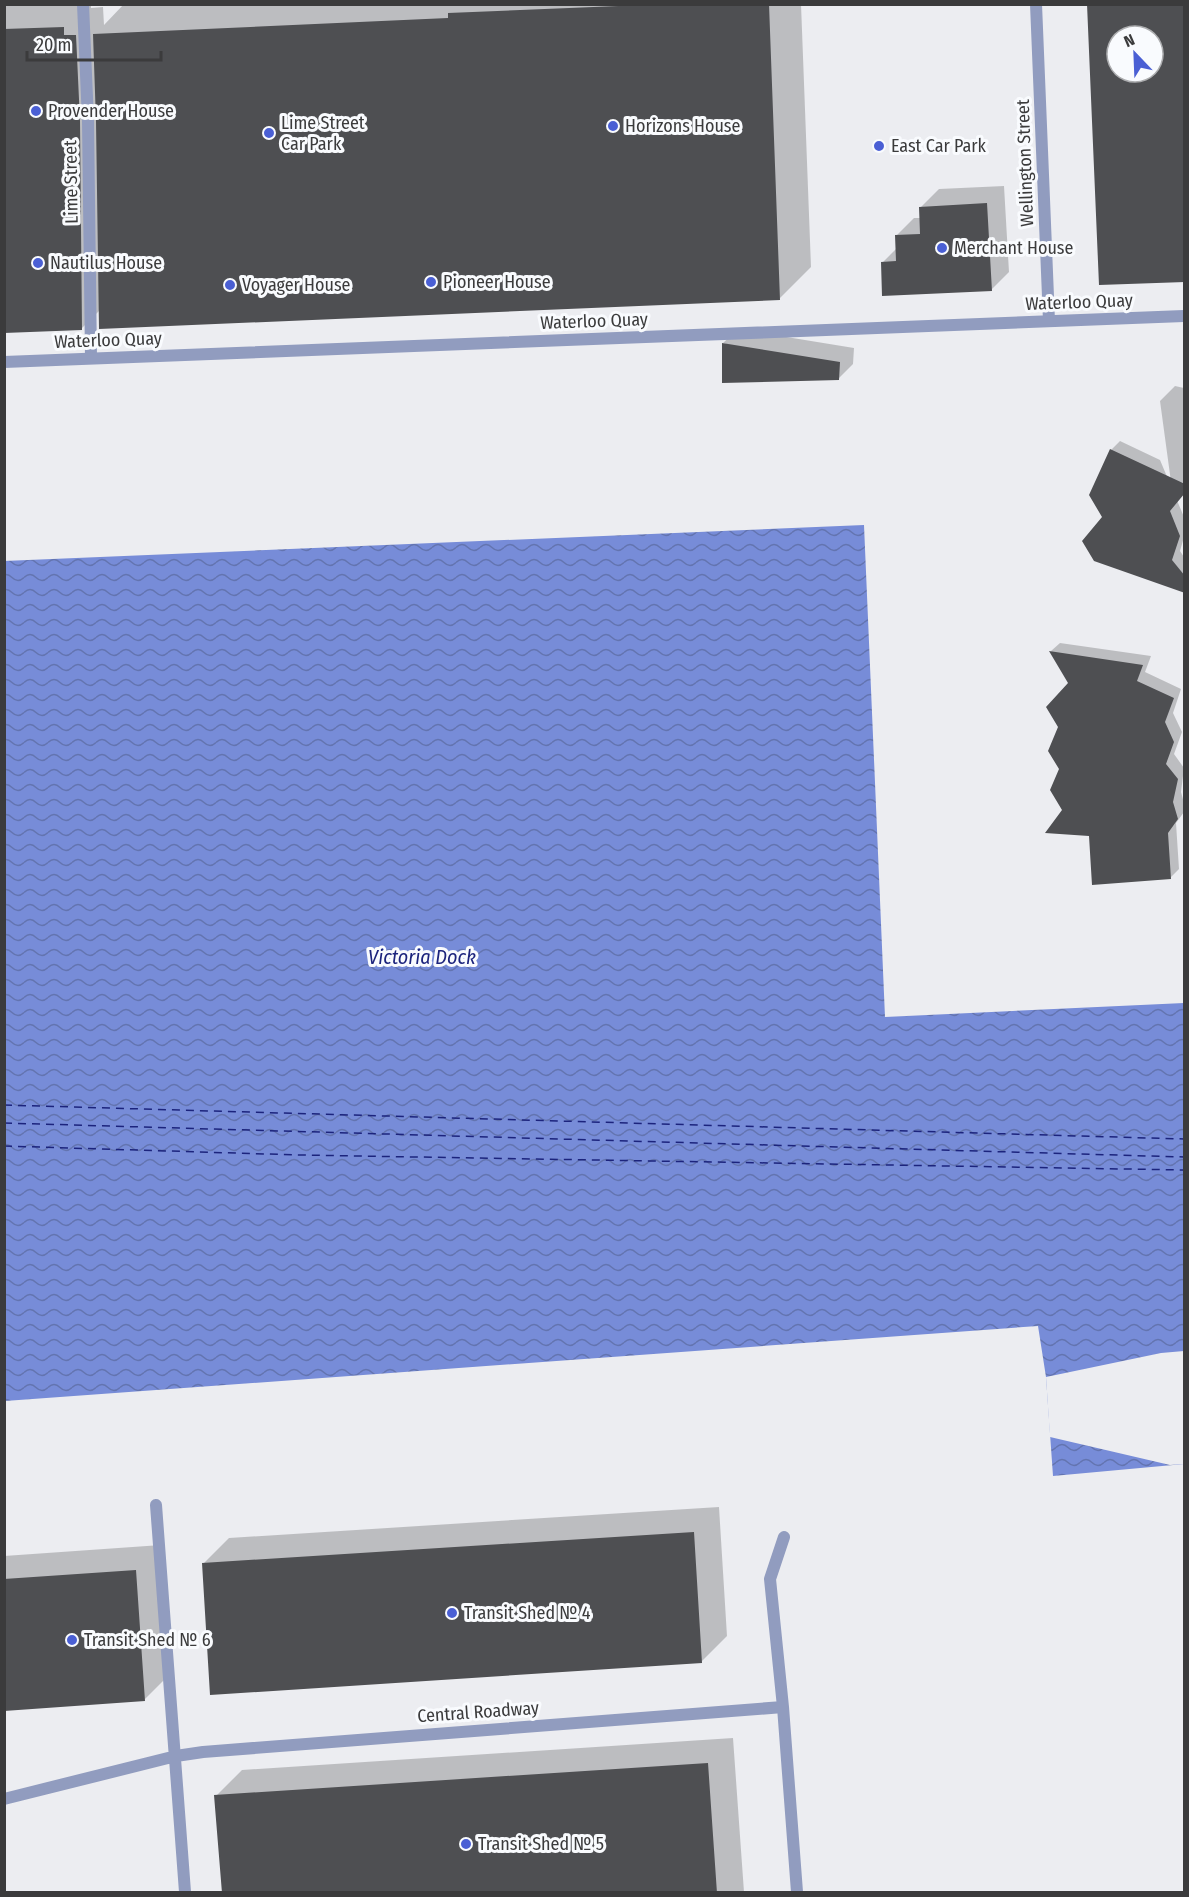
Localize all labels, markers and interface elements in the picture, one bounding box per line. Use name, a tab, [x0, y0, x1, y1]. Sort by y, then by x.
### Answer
scale bar	[27, 24, 160, 62]
north arrow	[1105, 24, 1165, 84]
text: N	[1121, 30, 1137, 51]
text: 20 m	[36, 34, 71, 56]
street label: Wellington Street	[1012, 99, 1038, 227]
place label: Provender House	[48, 100, 174, 122]
marker: Provender House	[29, 104, 43, 118]
place label: Lime Street Car Park	[281, 112, 365, 155]
place label: Horizons House	[625, 115, 741, 137]
marker: Horizons House	[606, 119, 620, 133]
marker: Lime Street Car Park	[262, 126, 276, 140]
place label: East Car Park	[891, 135, 987, 157]
marker: East Car Park	[872, 139, 886, 153]
street label: Lime Street	[59, 140, 83, 224]
place label: Merchant House	[954, 237, 1074, 259]
marker: Merchant House	[935, 241, 949, 255]
place label: Nautilus House	[50, 252, 162, 274]
marker: Nautilus House	[31, 256, 45, 270]
place label: Pioneer House	[443, 271, 551, 293]
place label: Voyager House	[242, 274, 351, 296]
marker: Pioneer House	[424, 275, 438, 289]
marker: Voyager House	[223, 278, 237, 292]
street label: Waterloo Quay	[1025, 289, 1133, 315]
street label: Waterloo Quay	[540, 308, 648, 334]
street label: Waterloo Quay	[54, 327, 162, 353]
water label: Victoria Dock	[368, 945, 476, 969]
place label: Transit Shed № 4	[464, 1602, 591, 1624]
marker: Transit Shed № 4	[445, 1606, 459, 1620]
place label: Transit Shed № 6	[84, 1629, 211, 1651]
marker: Transit Shed № 6	[65, 1633, 79, 1647]
street label: Central Roadway	[416, 1697, 540, 1727]
place label: Transit Shed № 5	[478, 1833, 604, 1855]
marker: Transit Shed № 5	[459, 1837, 473, 1851]

